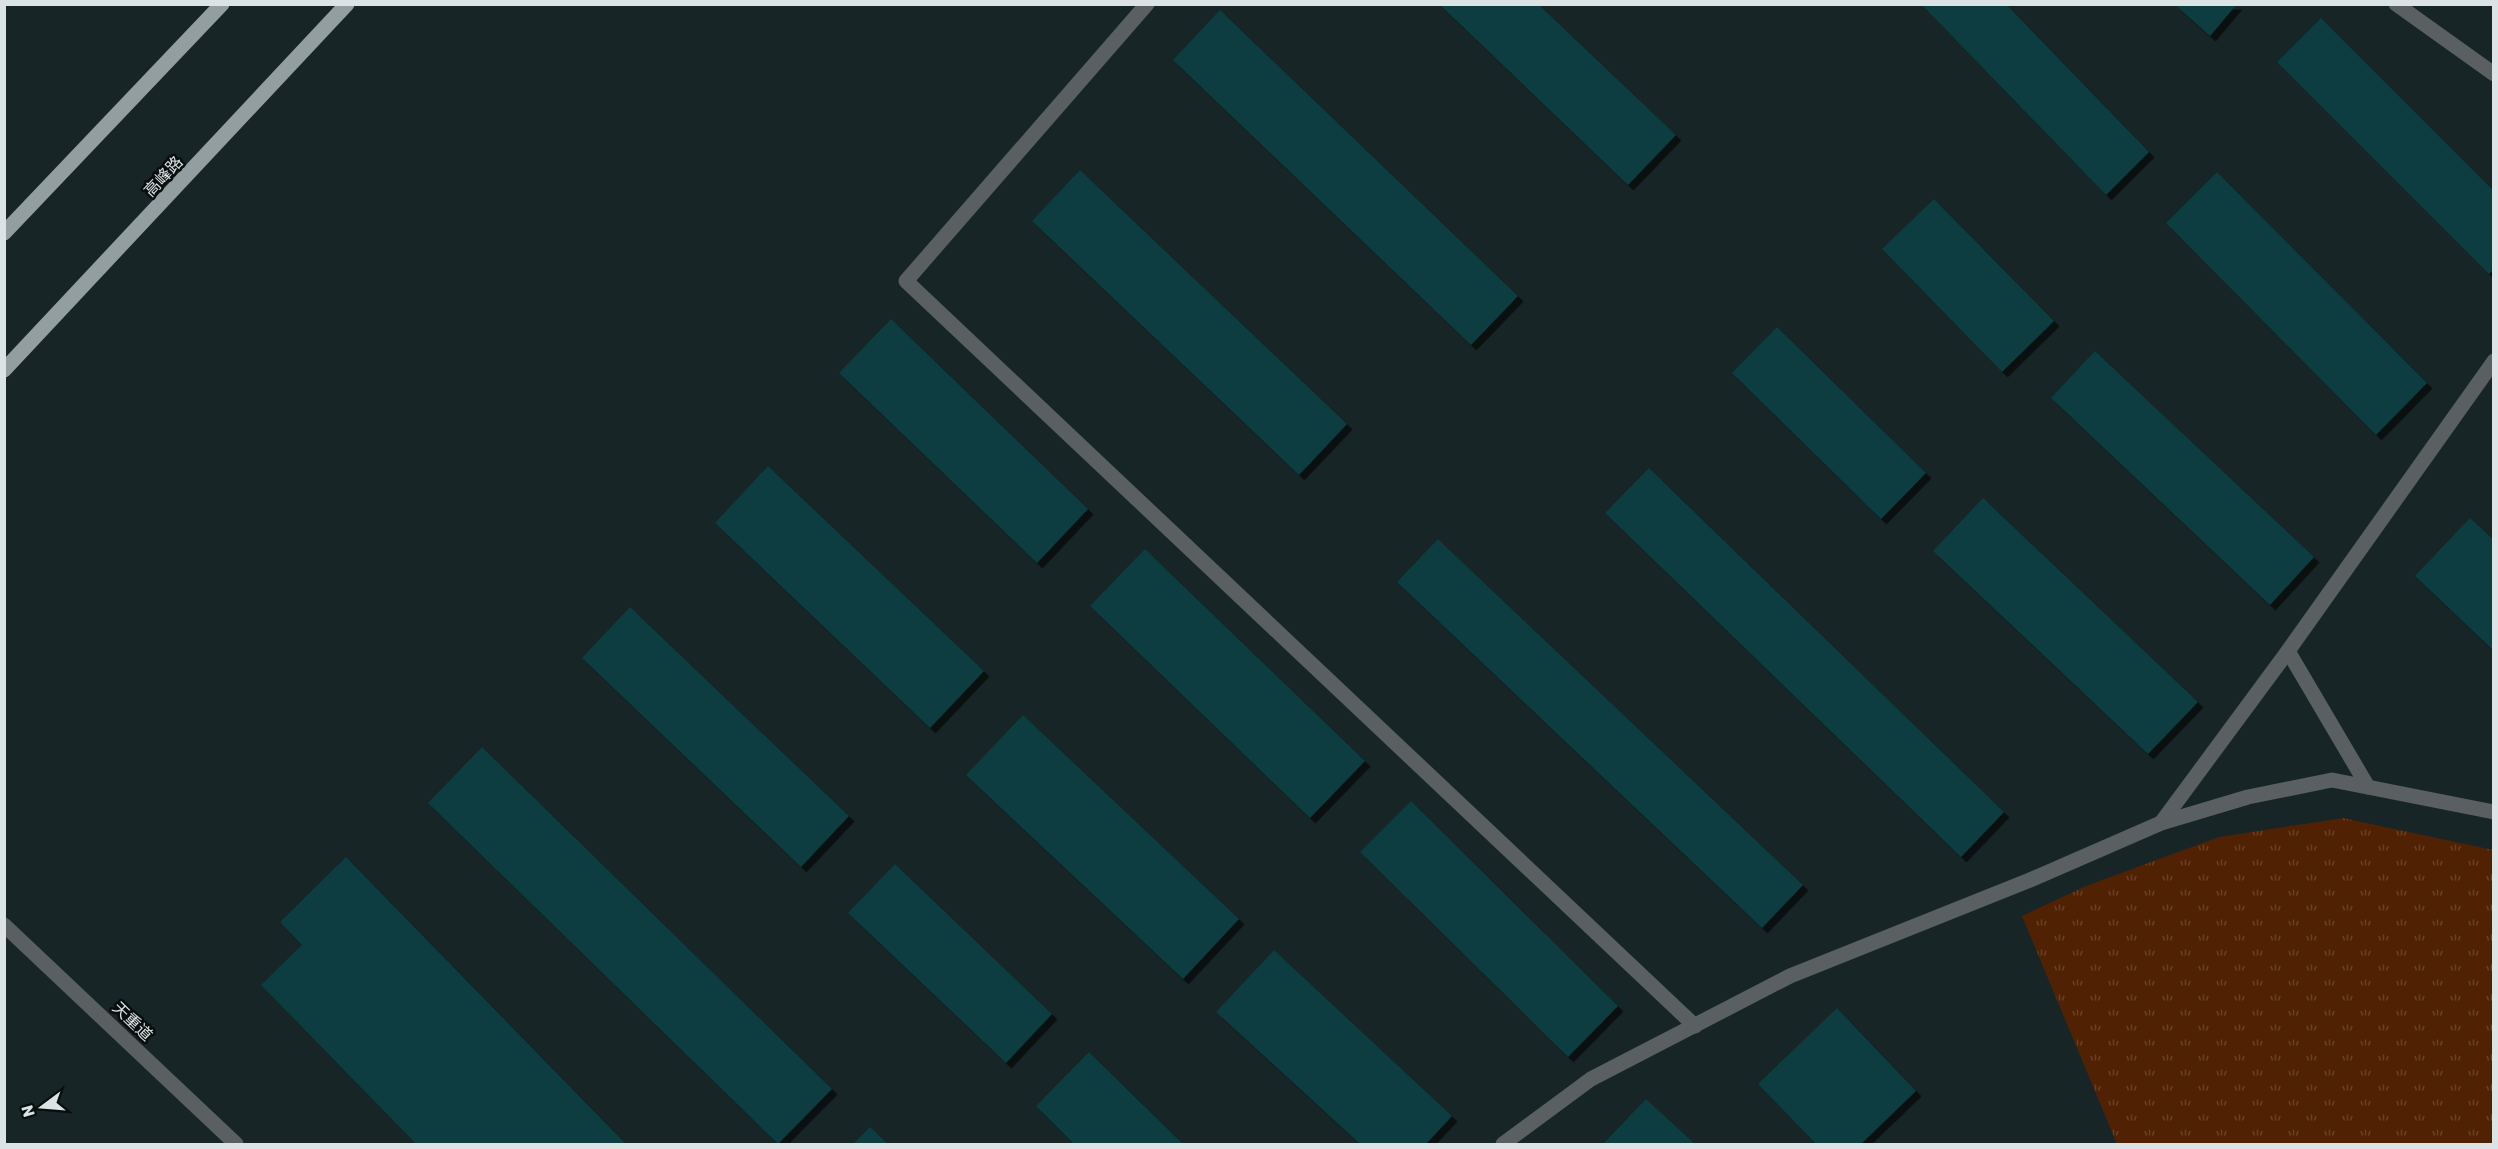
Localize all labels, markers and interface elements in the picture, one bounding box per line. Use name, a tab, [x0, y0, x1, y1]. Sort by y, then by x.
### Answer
street label: 高峰路	[140, 152, 187, 200]
street label: 天重道	[109, 998, 157, 1045]
north arrow	[12, 1077, 72, 1137]
text: N	[17, 1103, 39, 1119]

